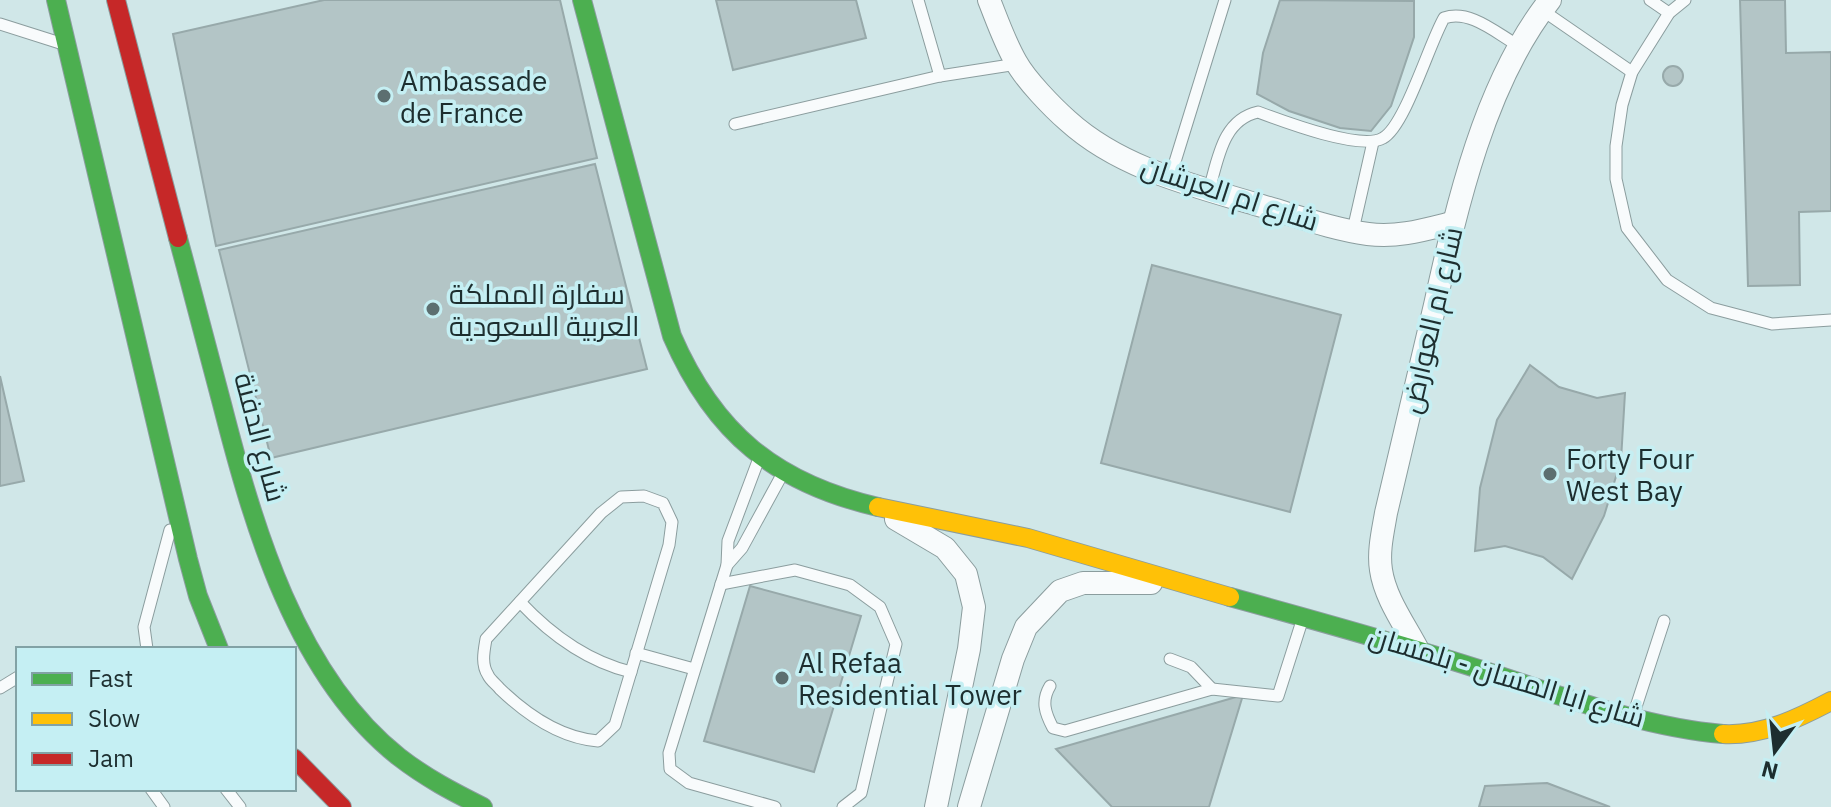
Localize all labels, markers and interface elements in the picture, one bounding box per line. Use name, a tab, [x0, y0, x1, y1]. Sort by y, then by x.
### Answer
place label: Ambassade de France	[400, 62, 547, 131]
marker: Ambassade de France	[375, 87, 393, 105]
street label: شارع ام العرشان	[1136, 147, 1323, 241]
street label: شارع ام العوارض	[1392, 223, 1472, 417]
place label: سفارة المملكة العربية السعودية	[449, 275, 639, 344]
marker: سفارة المملكة العربية السعودية	[424, 300, 442, 318]
street label: شارع الدفنة	[225, 368, 296, 506]
place label: Forty Four West Bay	[1566, 440, 1694, 509]
marker: Forty Four West Bay	[1541, 465, 1559, 483]
street label: شارع ابا المسان - بلمسان	[1364, 616, 1649, 736]
place label: Al Refaa Residential Tower	[798, 644, 1022, 713]
legend	[16, 647, 296, 791]
text: Fast	[88, 662, 133, 694]
marker: Al Refaa Residential Tower	[773, 669, 791, 687]
text: Slow	[88, 702, 140, 734]
north arrow	[1735, 711, 1815, 791]
text: Jam	[88, 742, 134, 774]
text: N	[1758, 755, 1781, 787]

